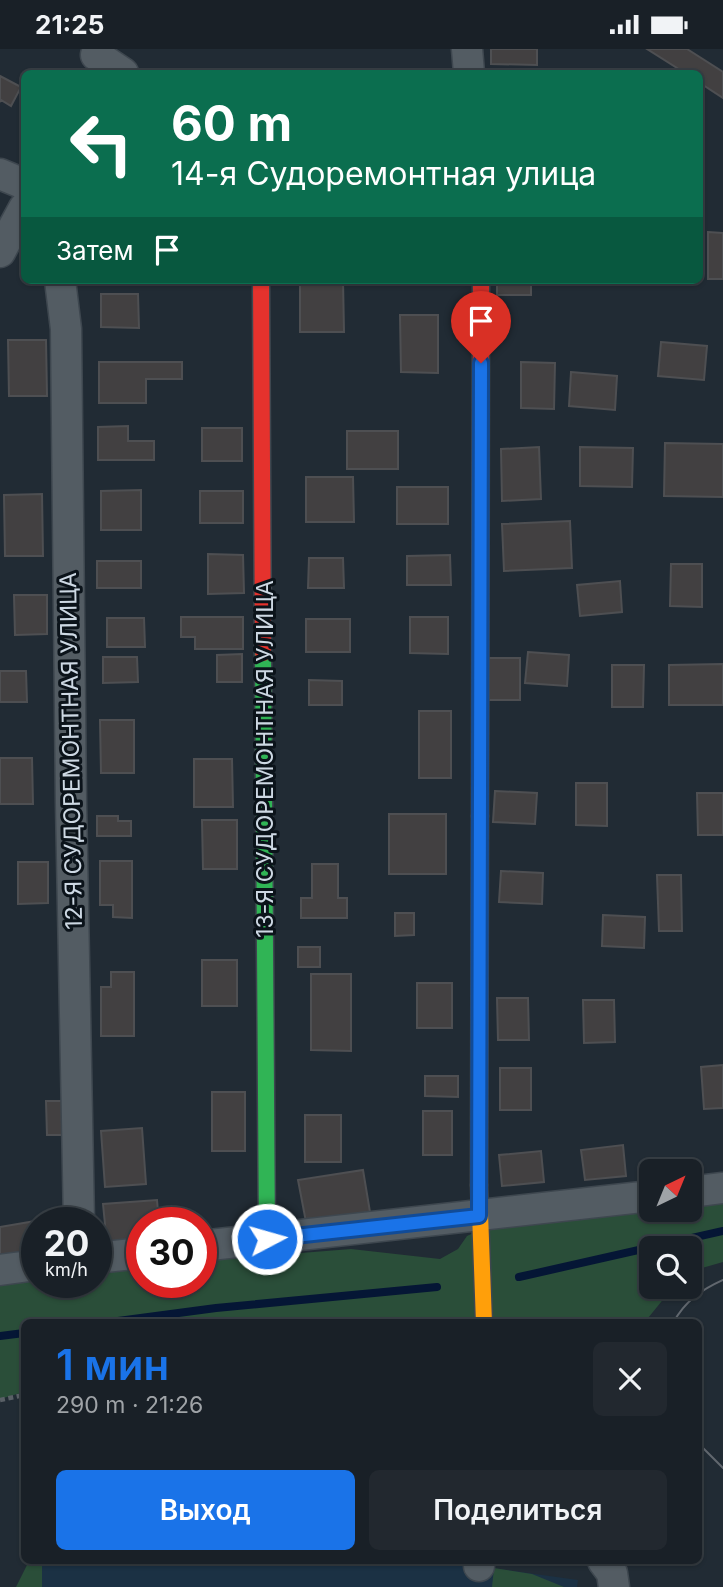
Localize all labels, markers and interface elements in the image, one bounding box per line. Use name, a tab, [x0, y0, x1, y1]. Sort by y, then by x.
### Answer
text: 21:25	[35, 9, 104, 40]
text: 60 m	[171, 94, 292, 153]
icon: left	[56, 98, 147, 189]
text: 14-я Судоремонтная улица	[171, 154, 596, 193]
icon: arrive	[148, 231, 186, 269]
text: Затем	[56, 235, 134, 266]
pin	[451, 291, 511, 363]
icon: arrive	[462, 302, 500, 340]
street label: 12-Я СУДОРЕМОНТНАЯ УЛИЦА	[54, 572, 88, 930]
street label: 13-Я СУДОРЕМОНТНАЯ УЛИЦА	[251, 580, 279, 938]
north arrow	[639, 1159, 702, 1221]
map controls	[639, 1159, 702, 1299]
position arrow	[230, 1202, 304, 1276]
speed limit sign: 30	[126, 1207, 217, 1298]
text: 20	[44, 1222, 89, 1264]
button: search	[639, 1236, 702, 1299]
text: km/h	[45, 1259, 88, 1280]
text: 1 мин	[56, 1339, 169, 1390]
button: close	[593, 1342, 667, 1416]
text: 290 m · 21:26	[56, 1391, 203, 1419]
button: Выход	[56, 1470, 355, 1550]
button: Поделиться	[369, 1470, 667, 1550]

